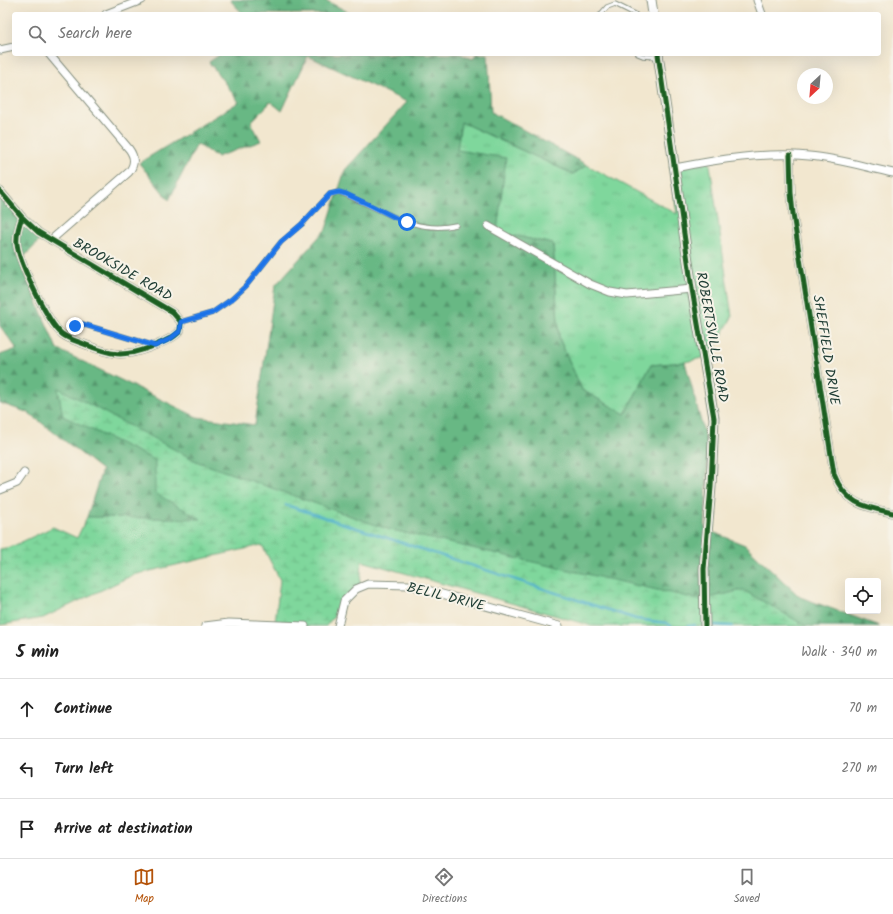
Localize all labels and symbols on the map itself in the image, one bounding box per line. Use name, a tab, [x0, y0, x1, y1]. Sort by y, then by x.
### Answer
north arrow	[797, 68, 833, 104]
route start	[398, 213, 416, 231]
street label: BROOKSIDE ROAD	[69, 232, 176, 307]
street label: ROBERTSVILLE ROAD	[690, 270, 734, 404]
street label: SHEFFIELD DRIVE	[806, 293, 846, 408]
route end	[66, 317, 84, 335]
street label: BELIL DRIVE	[405, 577, 488, 617]

